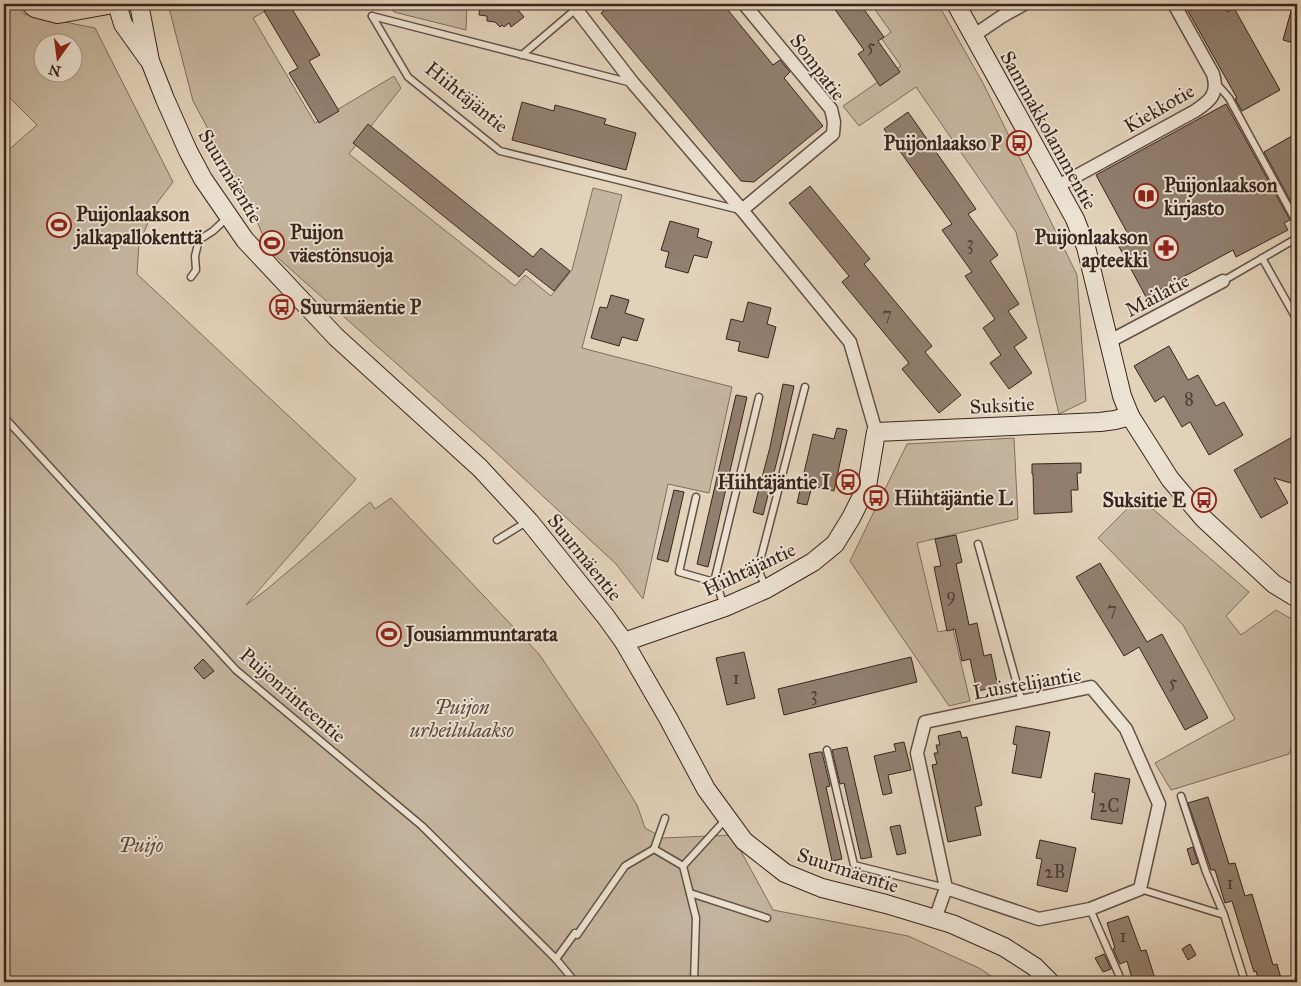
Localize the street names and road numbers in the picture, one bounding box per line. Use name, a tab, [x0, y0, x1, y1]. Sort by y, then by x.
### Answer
street label: Sompatie	[785, 29, 851, 105]
street label: Sammakkolammentie	[995, 46, 1103, 214]
street label: Hiihtäjäntie	[421, 56, 513, 138]
street label: Kiekkotie	[1120, 78, 1198, 138]
street label: Suurmäentie	[194, 125, 268, 227]
street label: Mailatie	[1121, 268, 1193, 322]
street label: Suksitie	[969, 391, 1035, 419]
street label: Suurmäentie	[542, 508, 628, 606]
street label: Hiihtäjäntie	[699, 537, 799, 601]
street label: Puijonrinteentie	[235, 642, 351, 748]
street label: Luistelijantie	[971, 662, 1083, 704]
street label: Suurmäentie	[794, 842, 902, 898]

